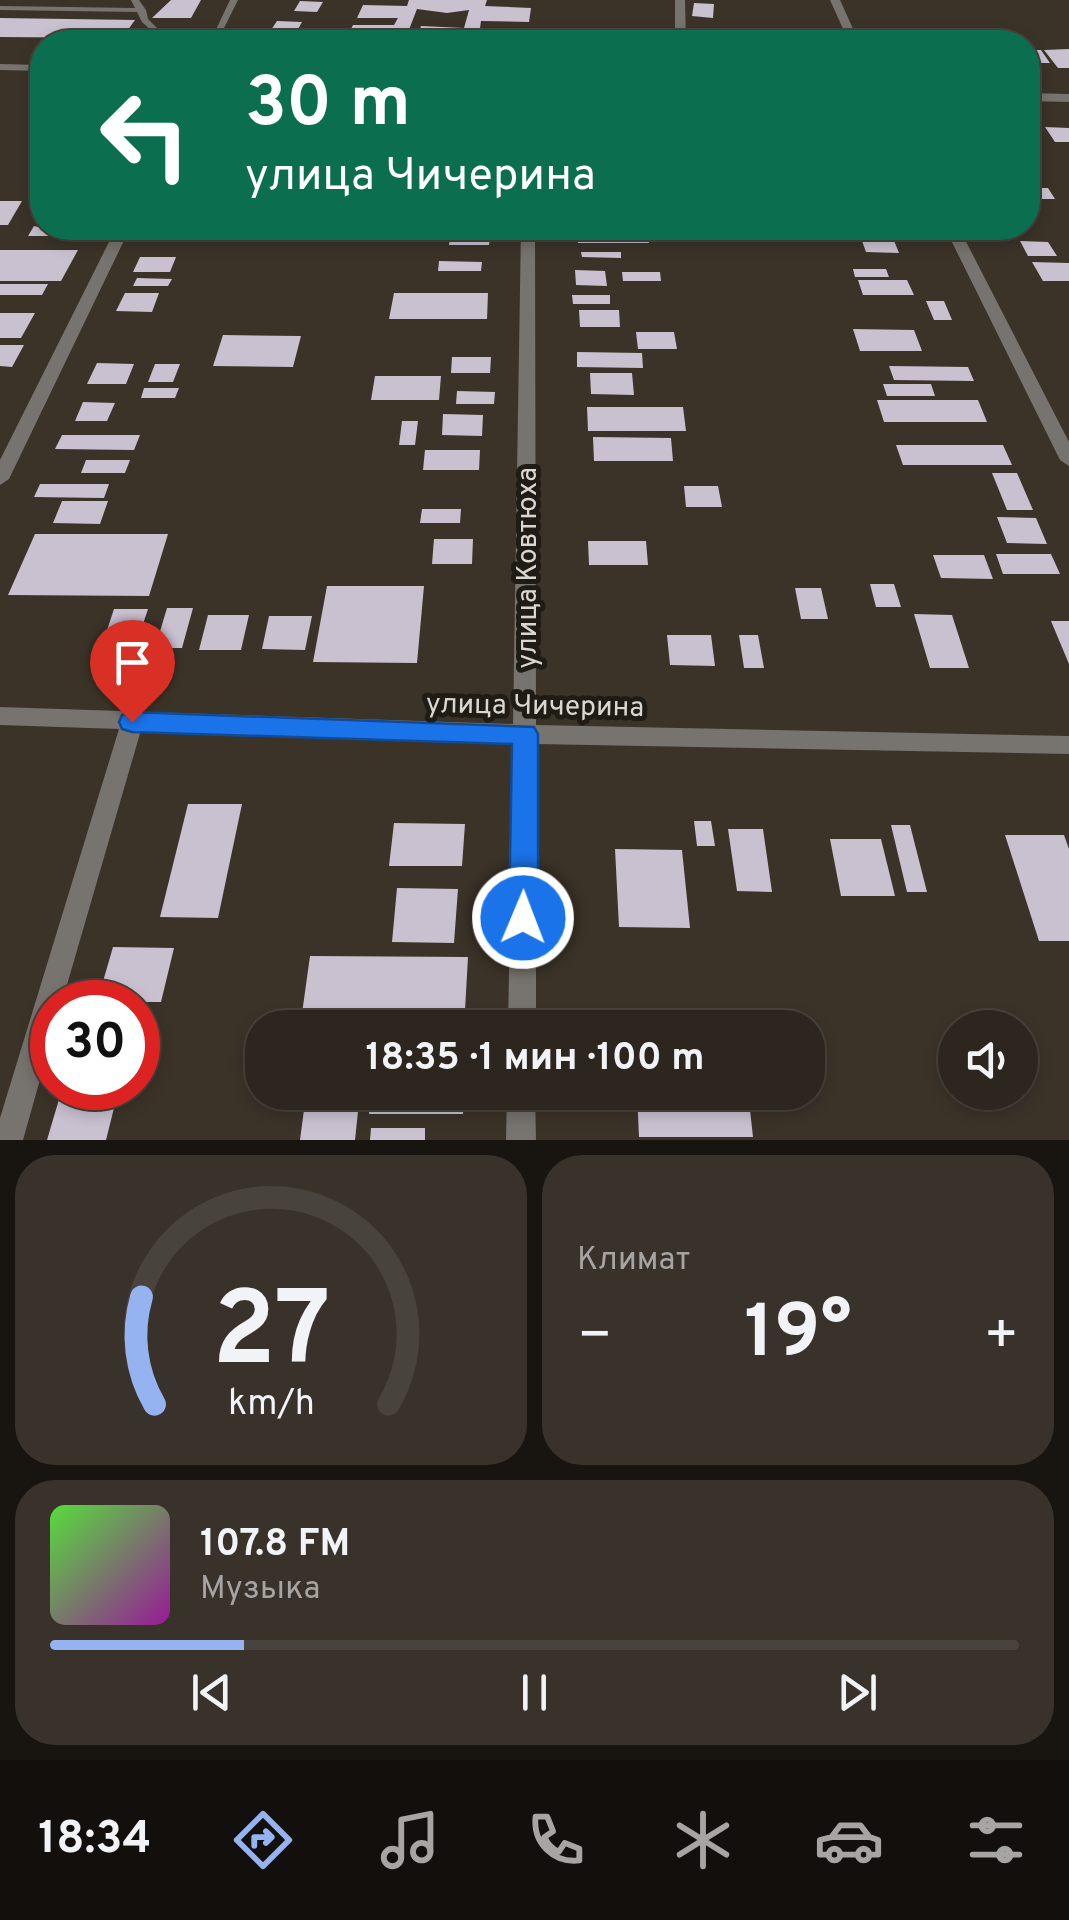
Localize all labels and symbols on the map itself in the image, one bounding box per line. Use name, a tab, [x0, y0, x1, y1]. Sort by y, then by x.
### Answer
street label: улица Ковтюха	[511, 467, 547, 669]
pin	[90, 620, 175, 723]
street label: улица Чичерина	[426, 687, 644, 727]
position arrow	[471, 866, 575, 970]
speed limit sign: 30	[30, 980, 160, 1110]

